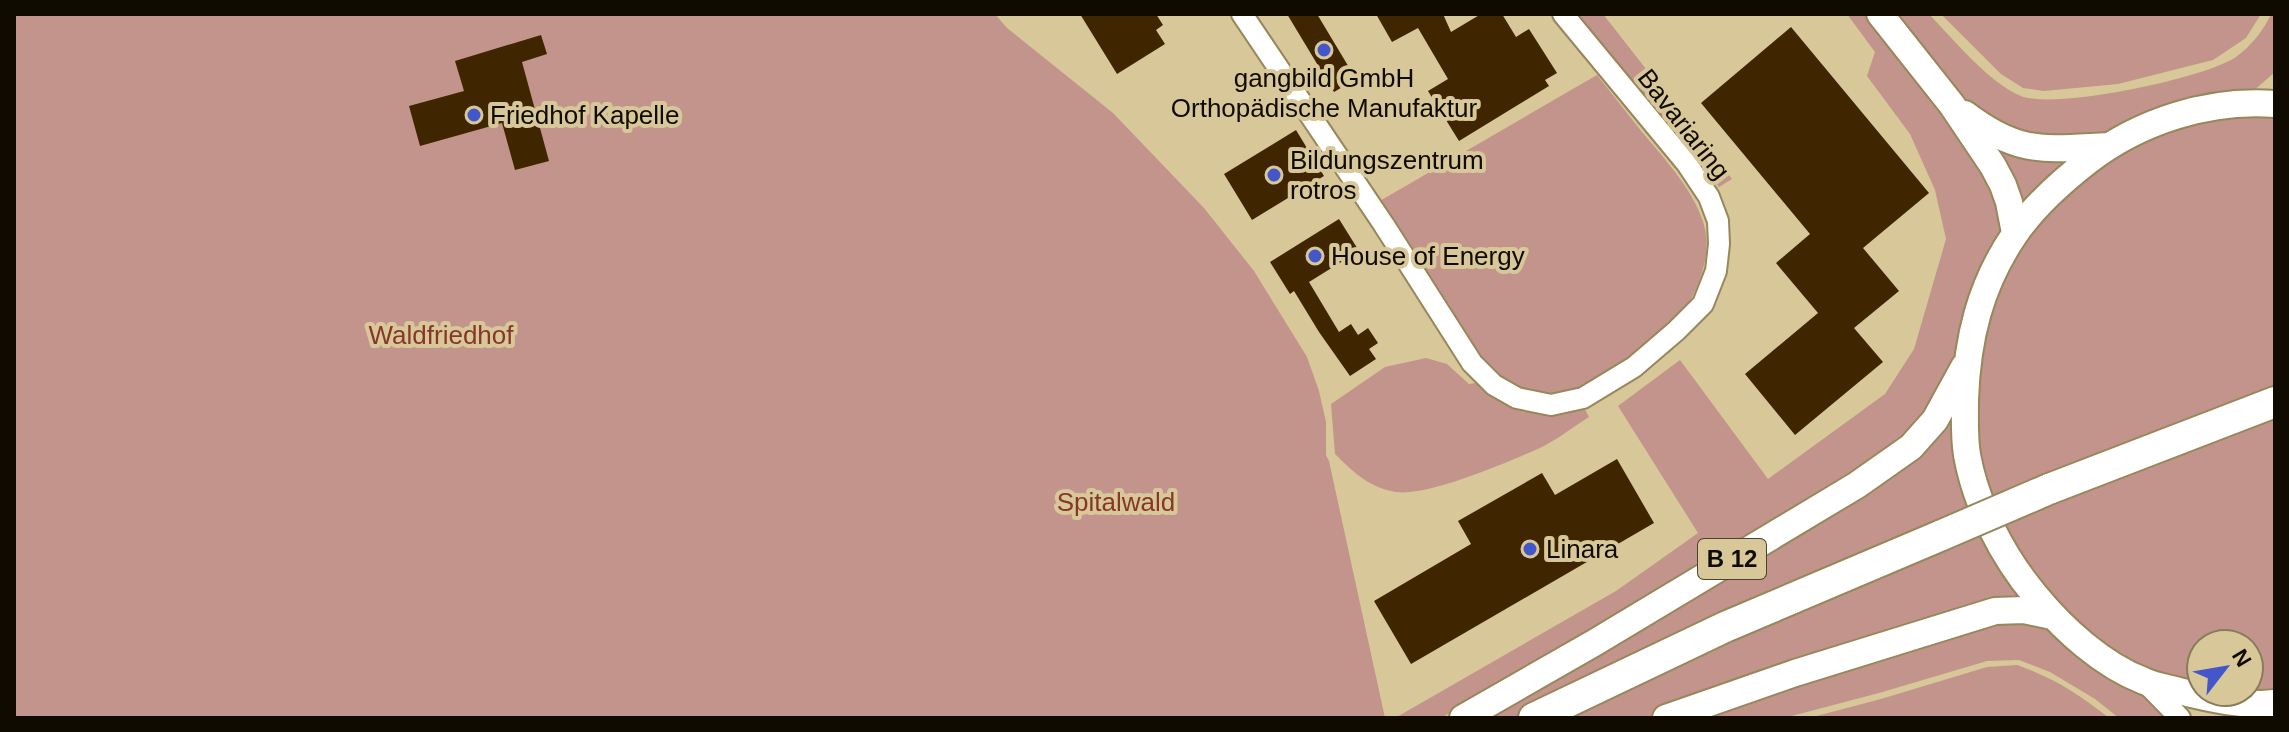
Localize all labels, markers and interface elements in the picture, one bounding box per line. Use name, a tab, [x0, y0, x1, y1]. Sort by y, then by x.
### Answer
marker: gangbild GmbH Orthopädische Manufaktur	[1315, 41, 1333, 59]
place label: gangbild GmbH Orthopädische Manufaktur	[1171, 63, 1478, 123]
street label: Bavariaring	[1632, 63, 1736, 185]
place label: Friedhof Kapelle	[490, 100, 679, 130]
marker: Friedhof Kapelle	[465, 106, 483, 124]
place label: Bildungszentrum rotros	[1290, 145, 1484, 205]
marker: Bildungszentrum rotros	[1265, 166, 1283, 184]
place label: House of Energy	[1331, 241, 1525, 271]
marker: House of Energy	[1306, 247, 1324, 265]
park label: Waldfriedhof	[369, 320, 514, 350]
park label: Spitalwald	[1057, 487, 1175, 517]
place label: Linara	[1546, 534, 1619, 564]
road number: B 12	[1698, 539, 1766, 579]
marker: Linara	[1521, 540, 1539, 558]
north arrow	[2185, 628, 2265, 708]
text: N	[2227, 645, 2257, 671]

